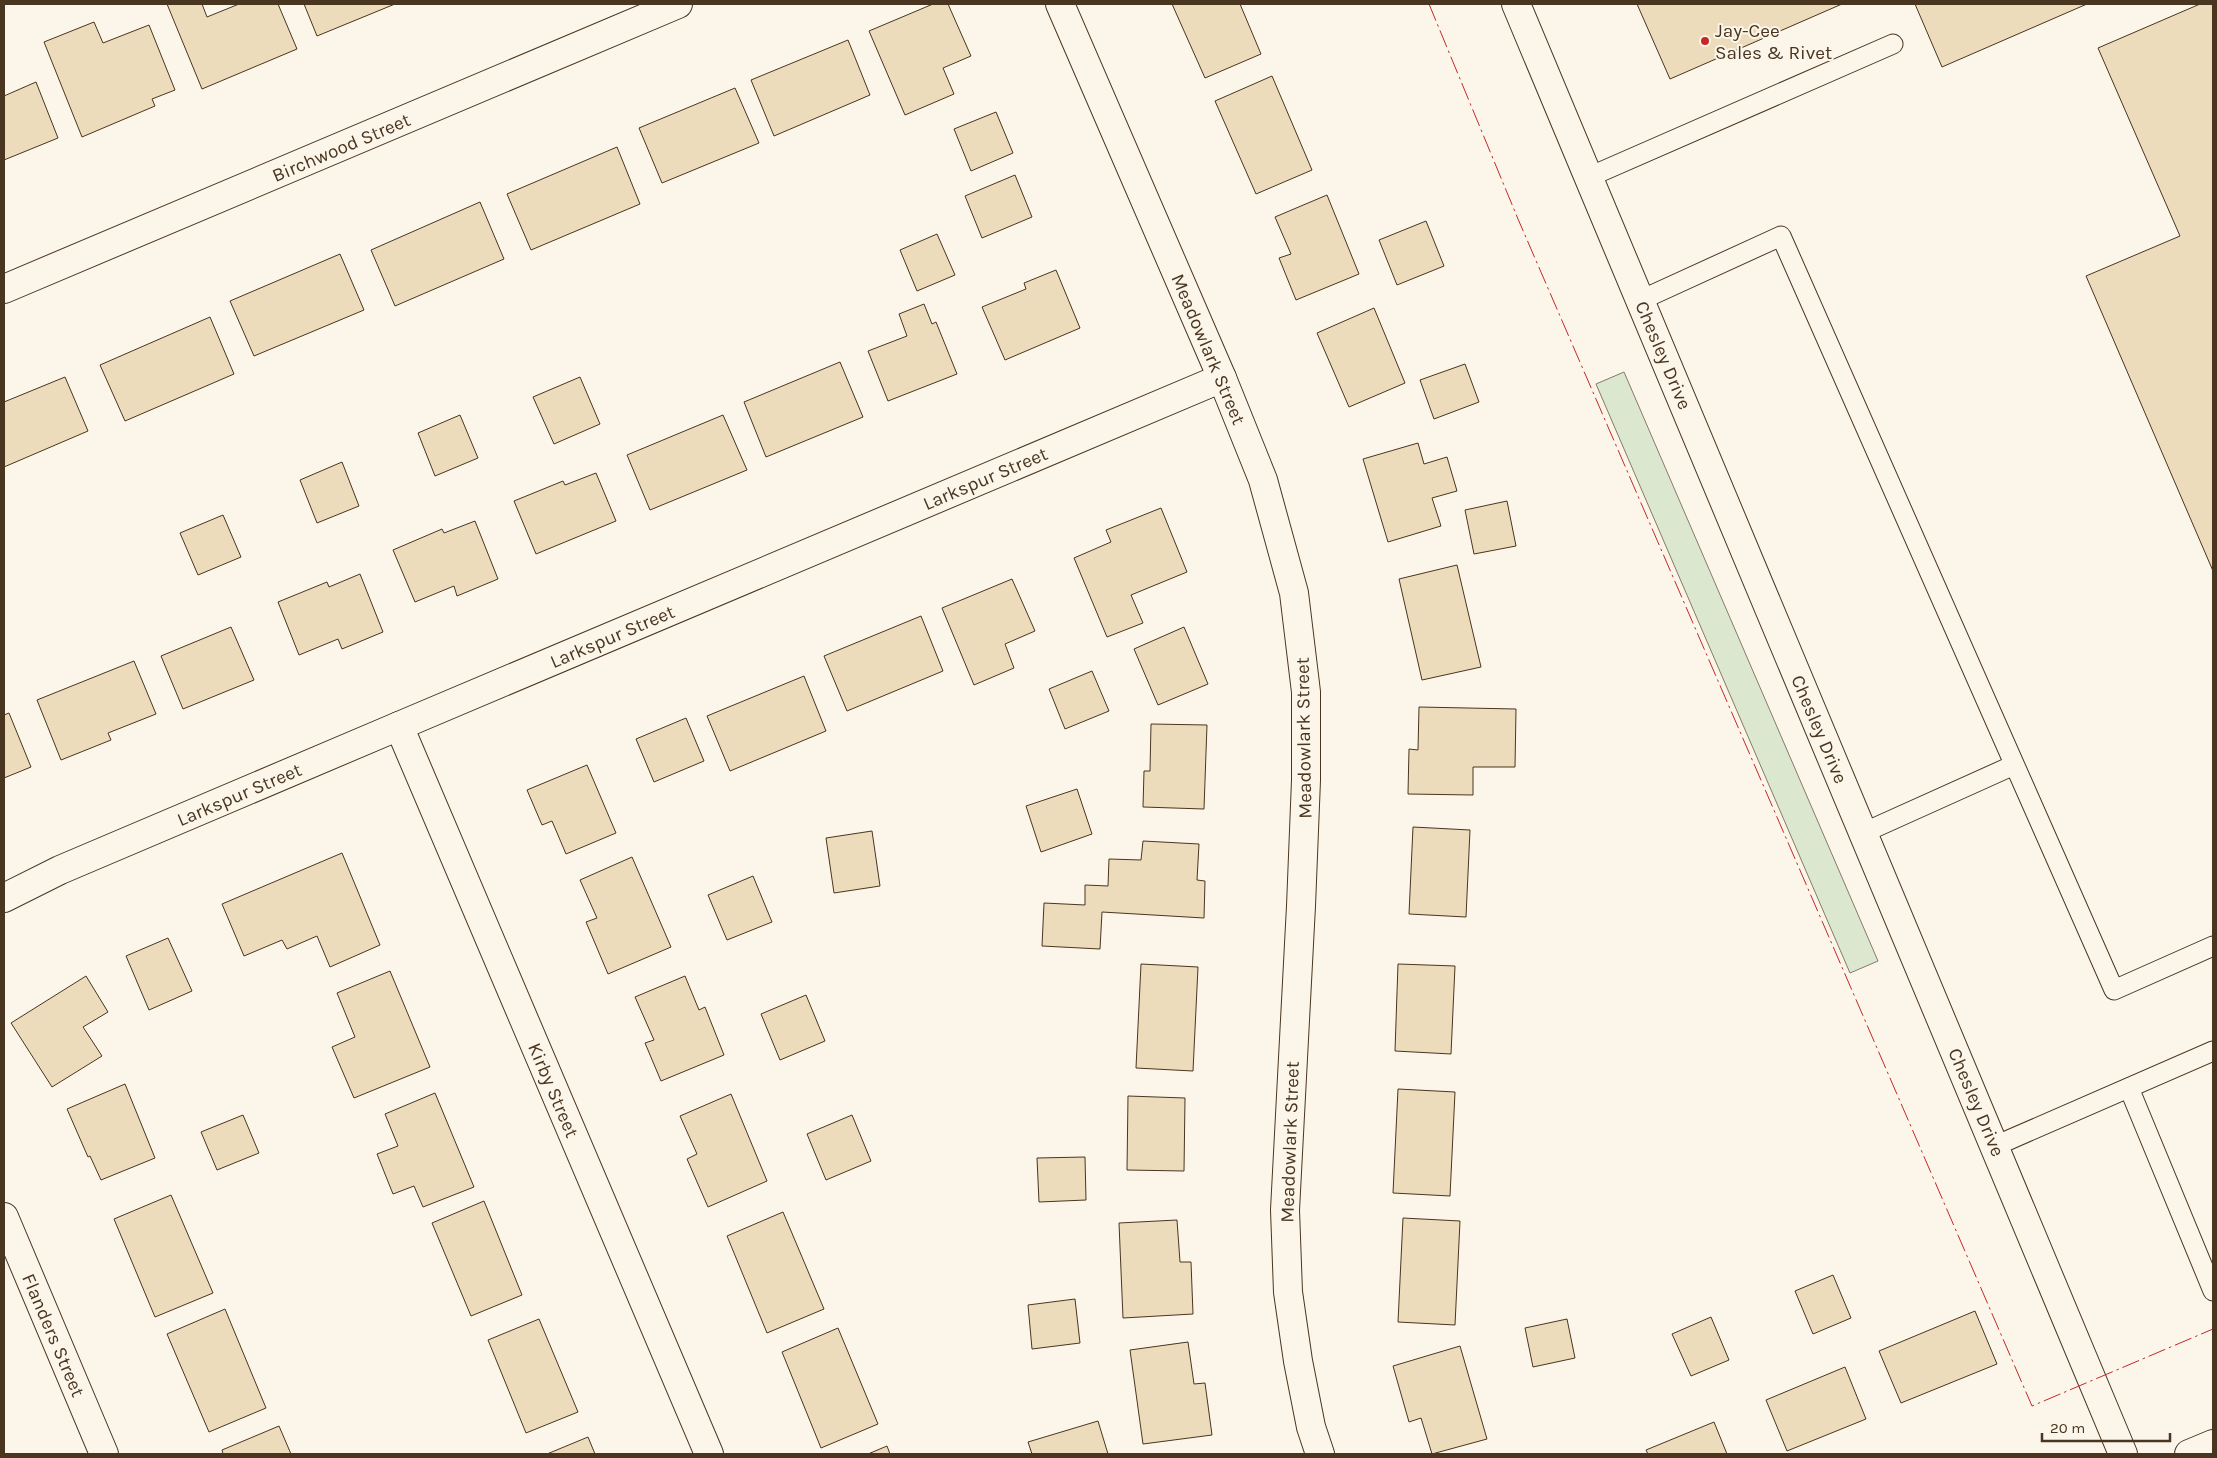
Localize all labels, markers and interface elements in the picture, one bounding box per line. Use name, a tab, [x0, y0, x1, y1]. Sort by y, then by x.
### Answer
place label: Jay-Cee Sales & Rivet	[1715, 20, 1832, 64]
marker: Jay-Cee Sales & Rivet	[1699, 35, 1711, 47]
street label: Birchwood Street	[269, 109, 414, 187]
street label: Meadowlark Street	[1166, 271, 1250, 428]
street label: Chesley Drive	[1630, 298, 1696, 413]
street label: Larkspur Street	[920, 443, 1051, 515]
street label: Larkspur Street	[547, 601, 678, 673]
street label: Meadowlark Street	[1292, 657, 1316, 819]
street label: Chesley Drive	[1786, 672, 1852, 787]
street label: Larkspur Street	[174, 759, 305, 831]
street label: Kirby Street	[523, 1040, 583, 1141]
street label: Chesley Drive	[1943, 1045, 2009, 1160]
street label: Meadowlark Street	[1276, 1061, 1304, 1223]
street label: Flanders Street	[17, 1270, 89, 1400]
scale bar	[2042, 1410, 2170, 1442]
text: 20 m	[2050, 1419, 2085, 1437]

